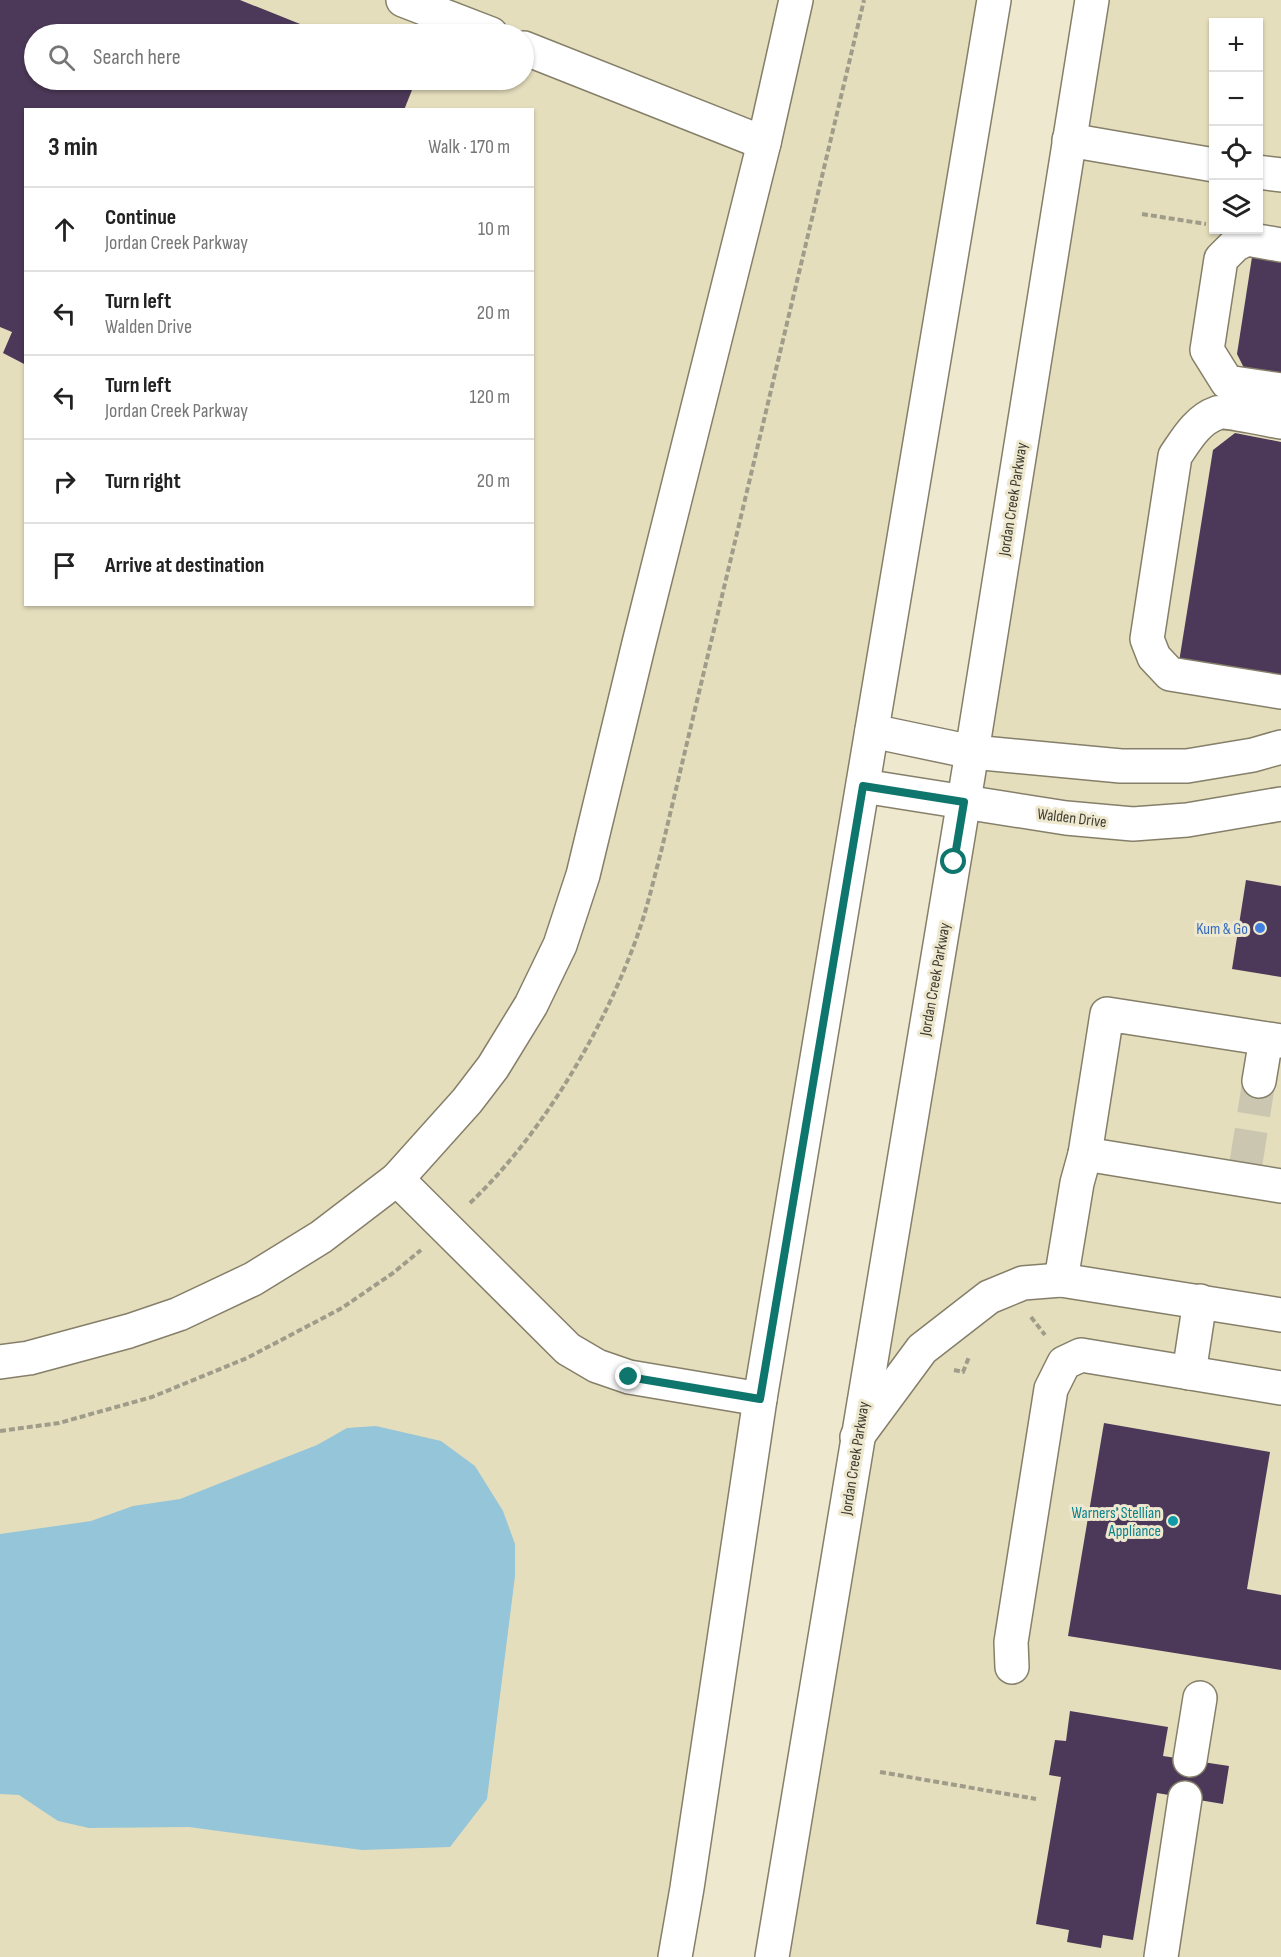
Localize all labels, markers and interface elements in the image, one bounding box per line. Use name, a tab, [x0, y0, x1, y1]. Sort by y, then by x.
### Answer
map controls	[1209, 18, 1263, 234]
button: +	[1209, 18, 1263, 72]
search box	[24, 24, 534, 90]
icon: search	[45, 41, 78, 74]
text: Search here	[93, 44, 180, 71]
button: −	[1209, 72, 1263, 126]
button: locate	[1209, 126, 1263, 180]
text: 3 min	[48, 132, 98, 163]
text: Walk · 170 m	[428, 135, 510, 159]
button: layers	[1209, 180, 1263, 234]
text: Continue	[105, 204, 176, 231]
icon: ahead	[48, 213, 81, 246]
text: 10 m	[478, 217, 510, 241]
text: Jordan Creek Parkway	[105, 231, 248, 255]
text: Turn left	[105, 288, 171, 315]
icon: left	[48, 297, 81, 330]
text: 20 m	[477, 301, 510, 325]
text: Walden Drive	[105, 315, 192, 339]
text: Turn left	[105, 372, 171, 399]
icon: left	[48, 381, 81, 414]
text: 120 m	[470, 385, 510, 409]
text: Jordan Creek Parkway	[105, 399, 248, 423]
street label: Jordan Creek Parkway	[995, 441, 1032, 558]
icon: right	[48, 465, 81, 498]
text: Turn right	[105, 468, 181, 495]
text: 20 m	[477, 469, 510, 493]
icon: arrive	[48, 549, 81, 582]
text: Arrive at destination	[105, 552, 264, 579]
street label: Walden Drive	[1036, 805, 1107, 832]
route start	[940, 848, 966, 874]
place label: Kum & Go	[1196, 920, 1248, 939]
street label: Jordan Creek Parkway	[916, 921, 955, 1038]
marker: Kum & Go	[1253, 921, 1267, 935]
route end	[615, 1363, 641, 1389]
street label: Jordan Creek Parkway	[837, 1400, 874, 1517]
place label: Warners' Stellian Appliance	[1072, 1504, 1161, 1541]
marker: Warners' Stellian Appliance	[1166, 1514, 1180, 1528]

